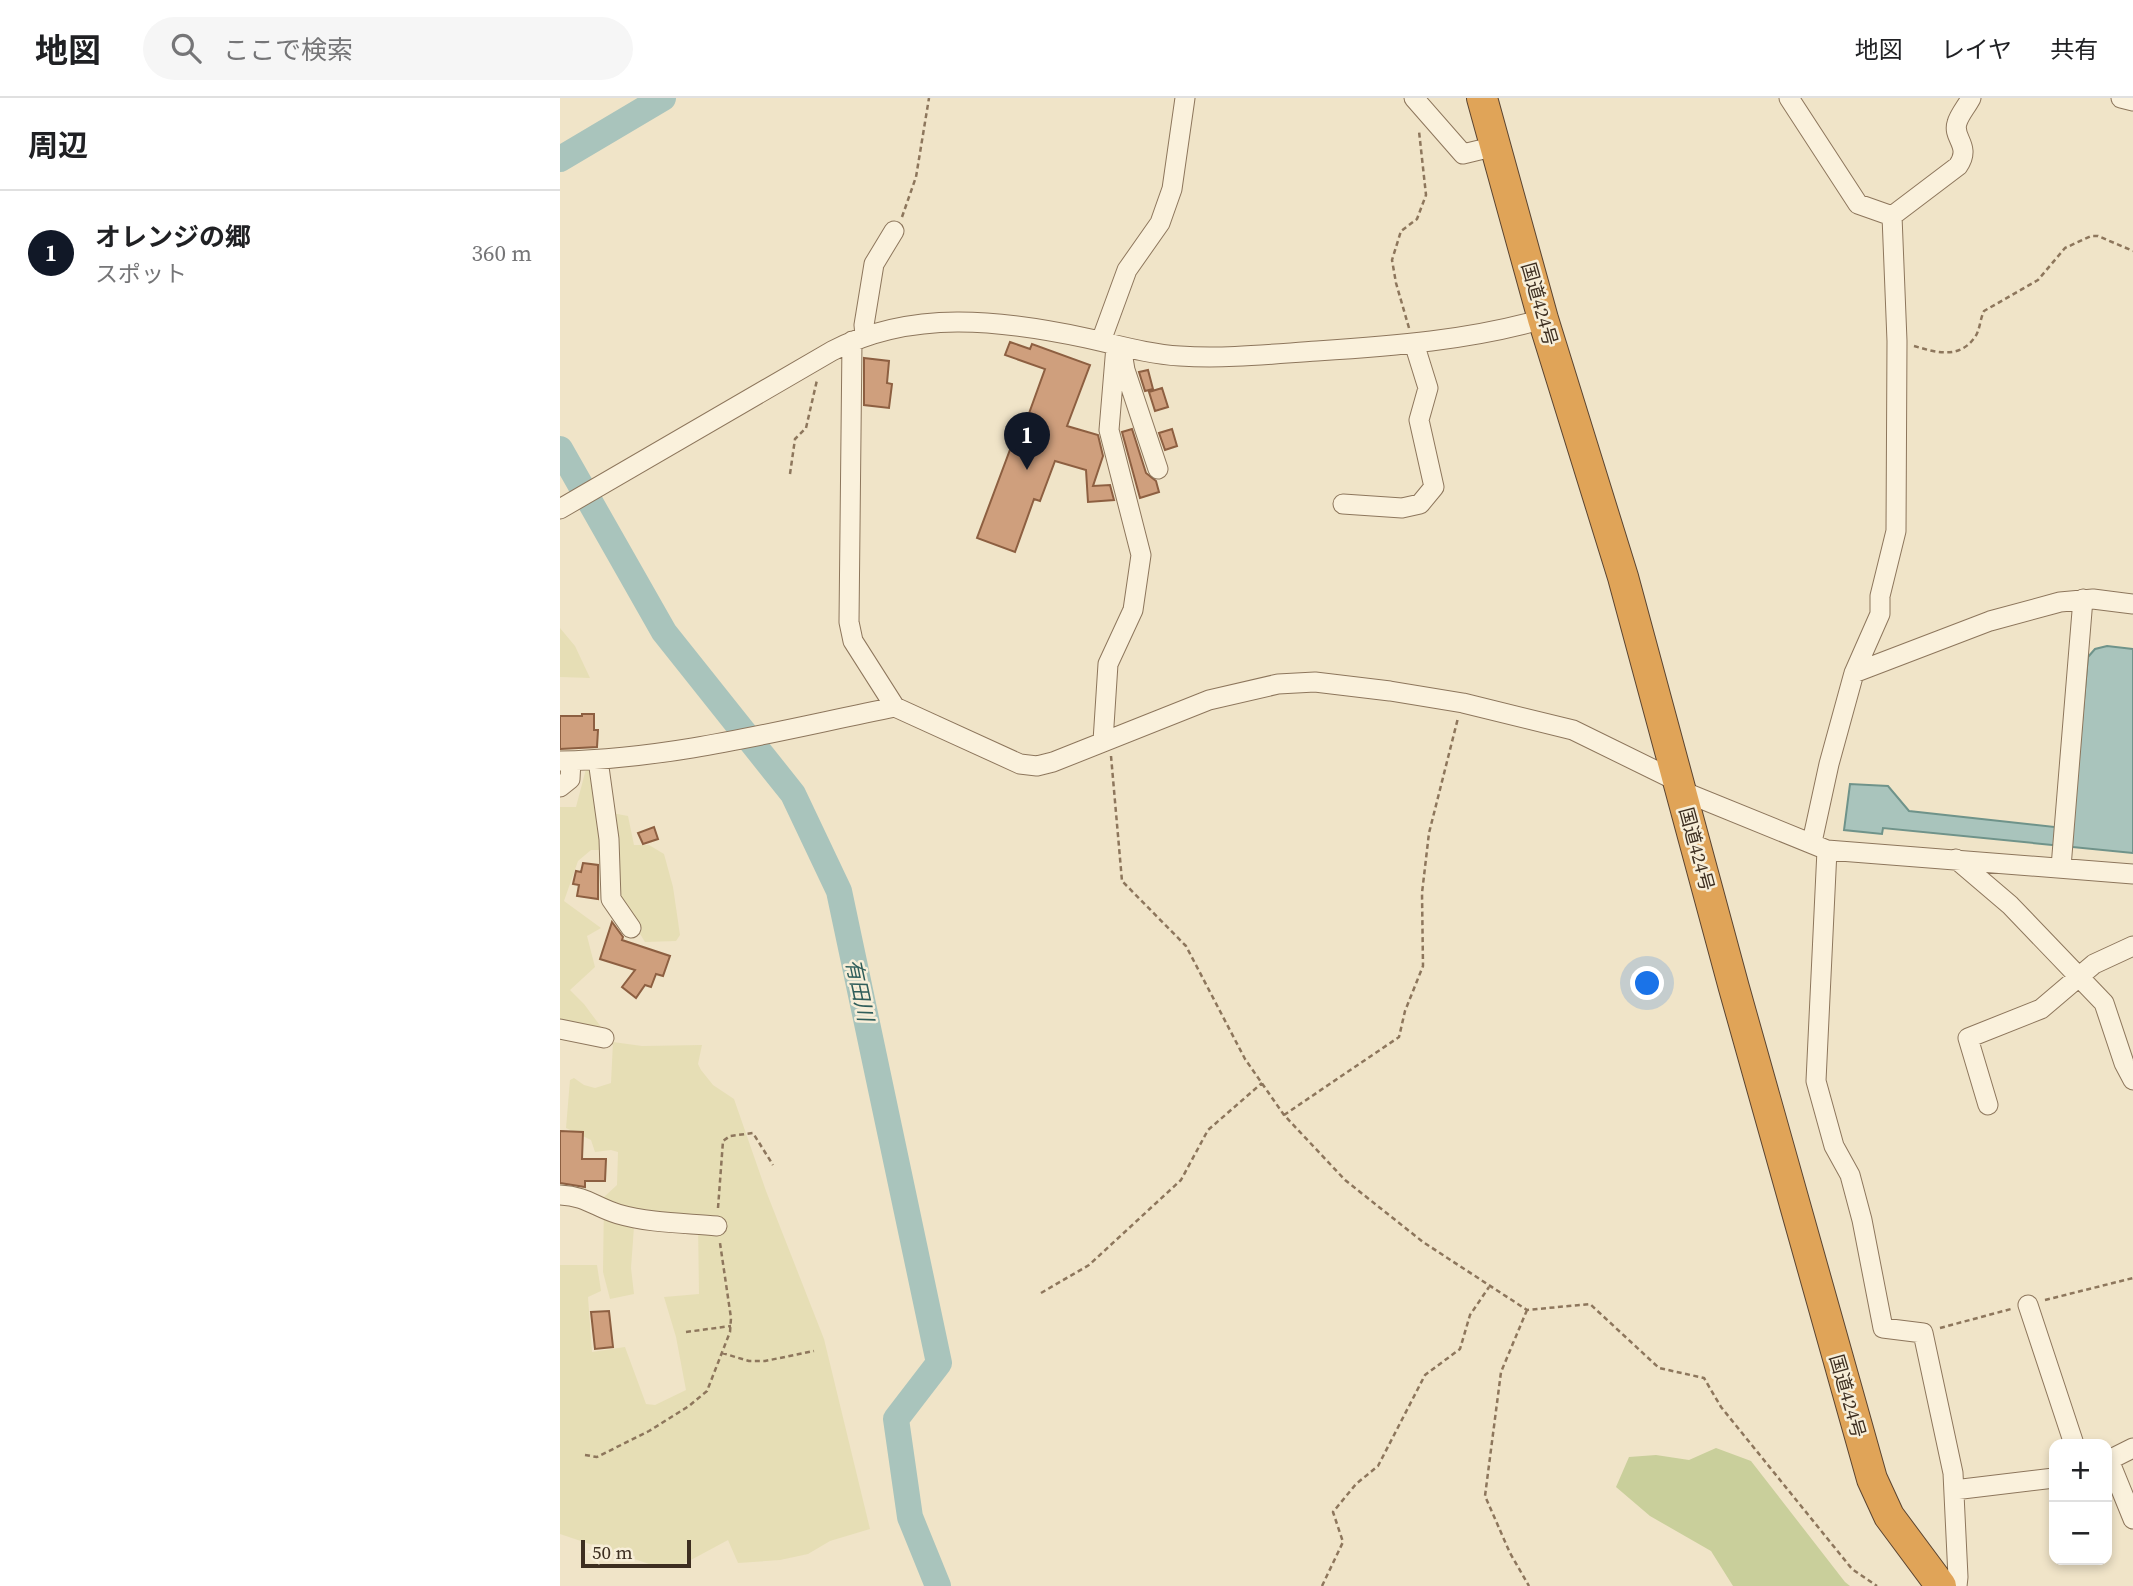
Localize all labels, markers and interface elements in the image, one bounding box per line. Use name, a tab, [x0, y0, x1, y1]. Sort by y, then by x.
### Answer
search box	[143, 17, 633, 80]
text: 地図	[35, 28, 101, 73]
icon: search	[167, 29, 205, 67]
text: ここで検索	[223, 32, 353, 68]
text: 地図	[1855, 33, 1903, 66]
text: レイヤ	[1941, 33, 2012, 66]
text: 共有	[2050, 33, 2098, 66]
text: 周辺	[28, 125, 88, 166]
text: オレンジの郷	[95, 219, 251, 255]
text: 1	[45, 237, 57, 269]
text: 360 m	[471, 237, 532, 269]
text: スポット	[95, 258, 187, 290]
street label: 国道424号	[1516, 259, 1564, 349]
pin: 1	[1004, 412, 1050, 470]
street label: 国道424号	[1673, 804, 1721, 894]
water label: 有田川	[839, 956, 881, 1026]
your location	[1630, 966, 1664, 1000]
street label: 国道424号	[1824, 1351, 1872, 1441]
map controls	[2049, 1439, 2112, 1565]
button: +	[2049, 1439, 2112, 1502]
button: −	[2049, 1502, 2112, 1565]
scale bar	[581, 1537, 691, 1569]
text: 50 m	[592, 1539, 633, 1565]

